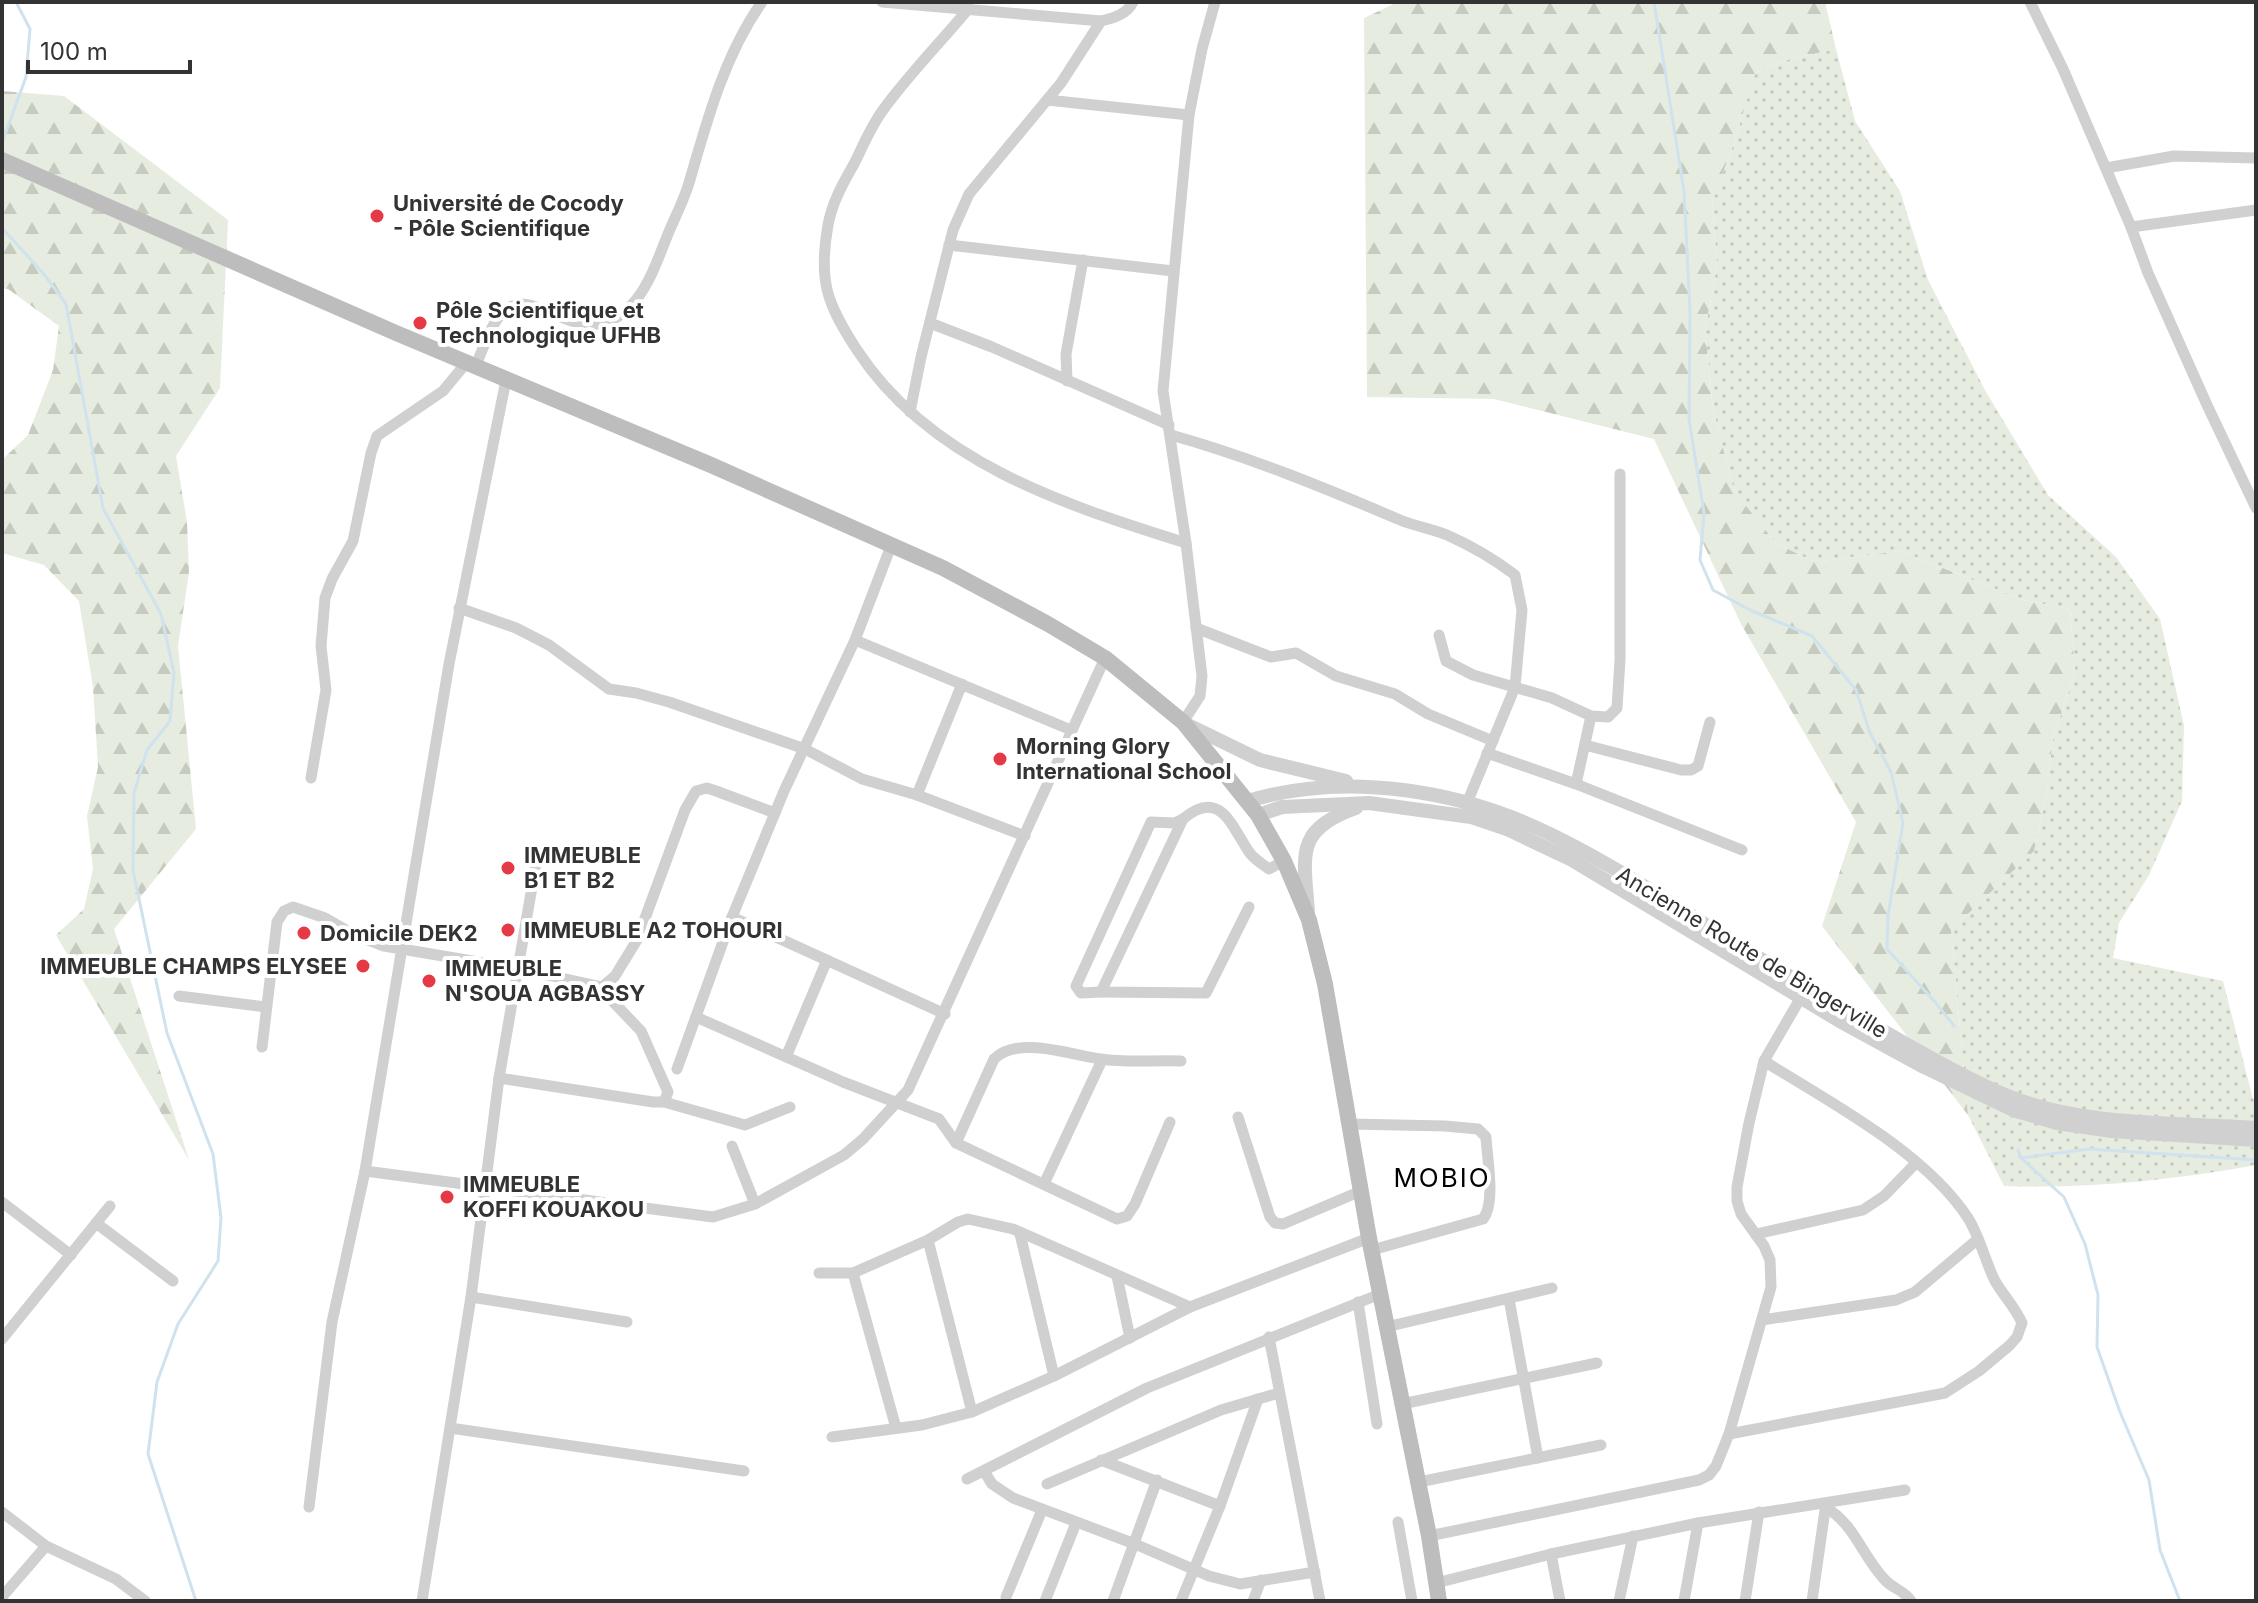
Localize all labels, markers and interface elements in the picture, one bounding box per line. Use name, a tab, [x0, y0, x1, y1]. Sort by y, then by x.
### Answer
scale bar	[28, 24, 190, 74]
text: 100 m	[40, 37, 108, 66]
place label: Université de Cocody - Pôle Scientifique	[393, 190, 624, 241]
marker: Université de Cocody - Pôle Scientifique	[368, 207, 386, 225]
place label: Pôle Scientifique et Technologique UFHB	[436, 297, 661, 348]
marker: Pôle Scientifique et Technologique UFHB	[411, 314, 429, 332]
place label: Morning Glory International School	[1016, 733, 1232, 784]
marker: Morning Glory International School	[991, 750, 1009, 768]
place label: IMMEUBLE B1 ET B2	[524, 842, 641, 893]
marker: IMMEUBLE B1 ET B2	[499, 859, 517, 877]
street label: Ancienne Route de Bingerville	[1612, 861, 1892, 1043]
place label: IMMEUBLE A2 TOHOURI	[524, 917, 783, 943]
place label: Domicile DEK2	[320, 920, 478, 946]
marker: IMMEUBLE A2 TOHOURI	[499, 921, 517, 939]
marker: Domicile DEK2	[295, 924, 313, 942]
place label: IMMEUBLE CHAMPS ELYSEE	[40, 953, 347, 979]
place label: IMMEUBLE N'SOUA AGBASSY	[445, 955, 645, 1006]
marker: IMMEUBLE CHAMPS ELYSEE	[354, 957, 372, 975]
marker: IMMEUBLE N'SOUA AGBASSY	[420, 972, 438, 990]
district label: MOBIO	[1393, 1162, 1491, 1193]
place label: IMMEUBLE KOFFI KOUAKOU	[463, 1171, 644, 1222]
marker: IMMEUBLE KOFFI KOUAKOU	[438, 1188, 456, 1206]

